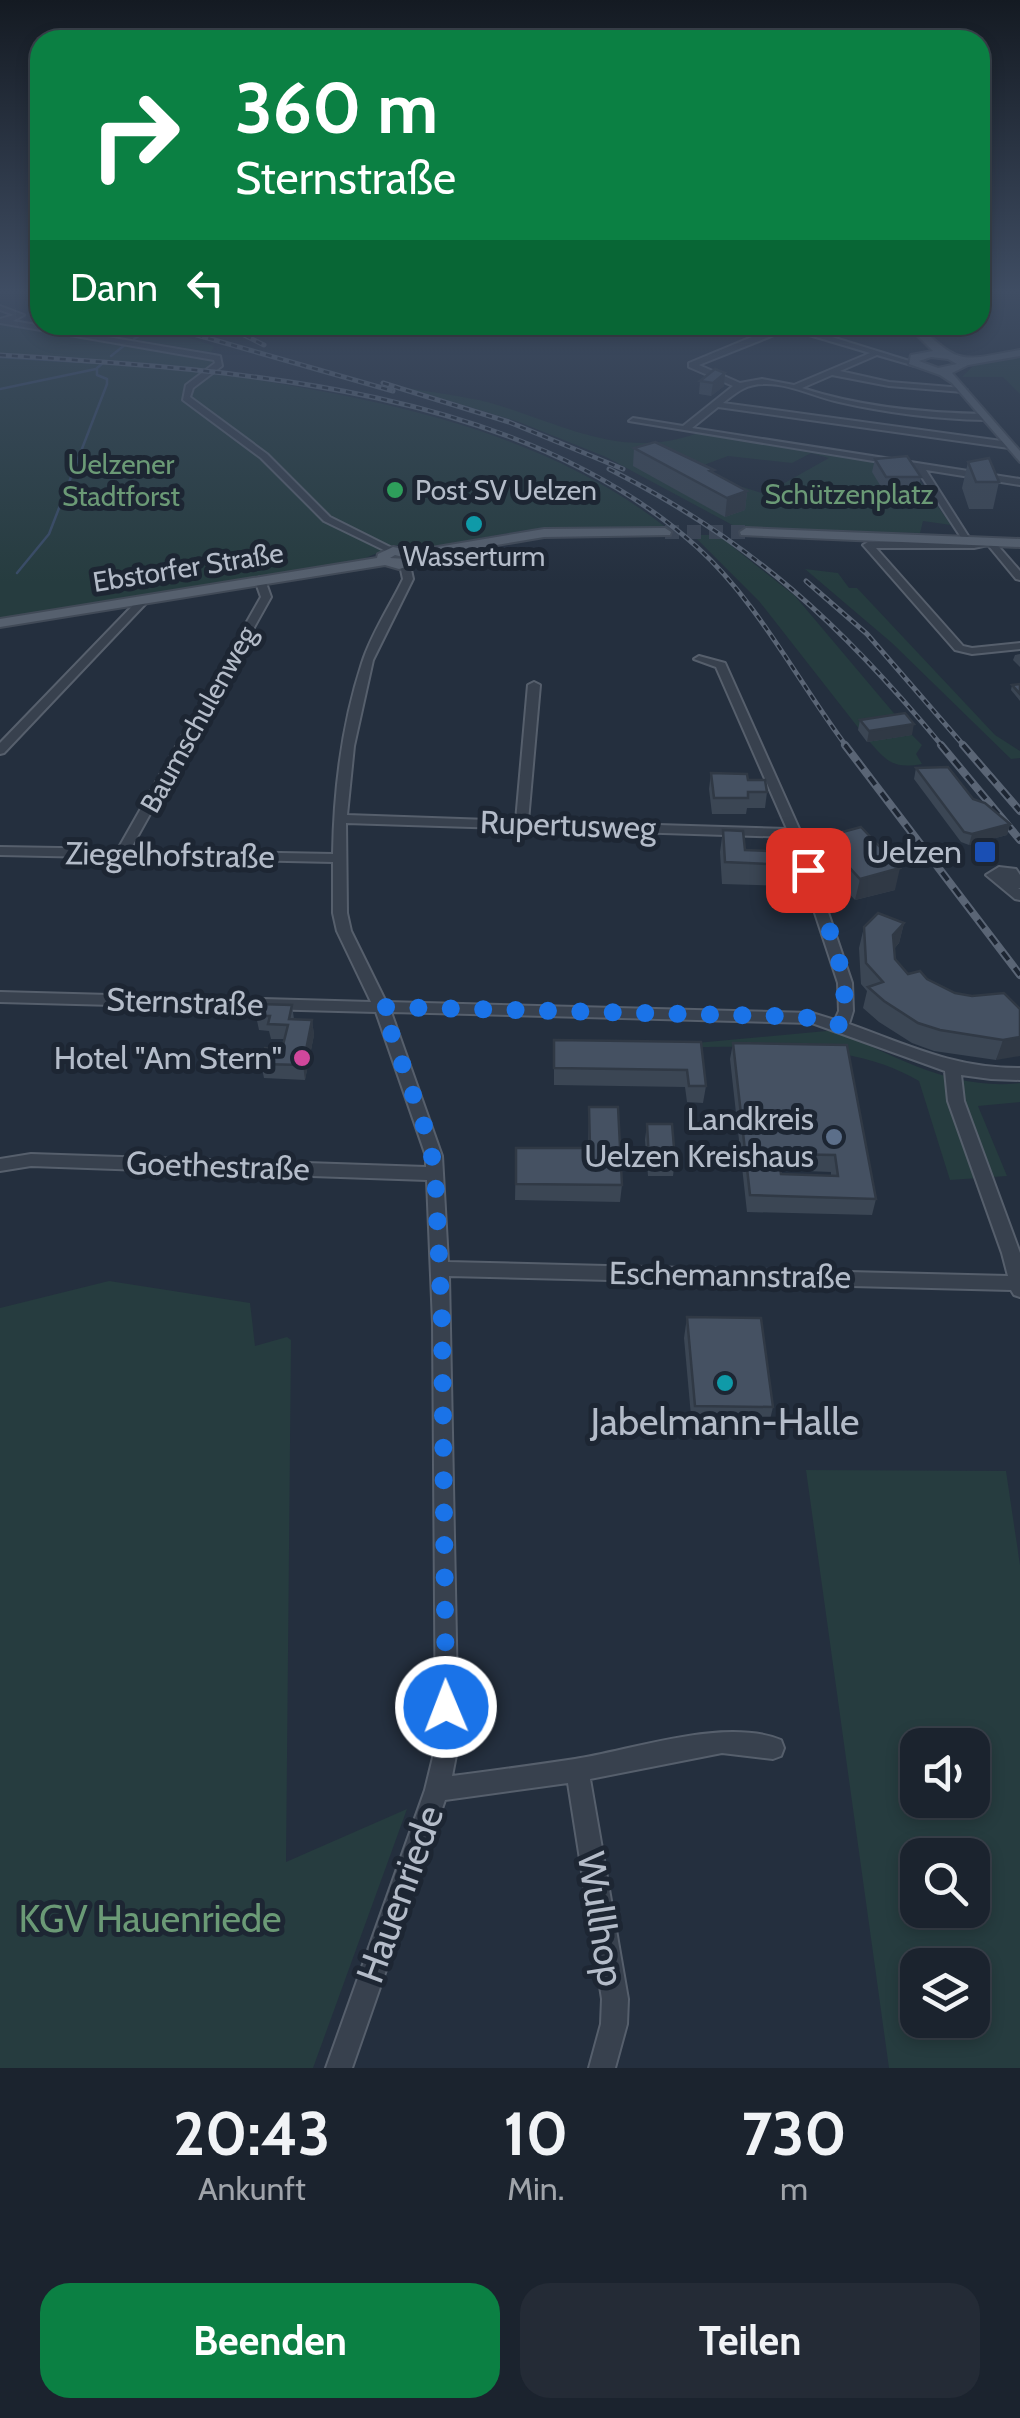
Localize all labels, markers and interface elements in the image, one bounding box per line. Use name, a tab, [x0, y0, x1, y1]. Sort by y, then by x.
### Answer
text: 360 m	[235, 65, 438, 151]
icon: right	[70, 70, 200, 200]
text: Sternstraße	[235, 151, 456, 205]
icon: left	[178, 260, 233, 315]
text: Dann	[70, 264, 158, 311]
park label: Uelzener Stadtforst	[62, 447, 180, 513]
place label: Post SV Uelzen	[415, 473, 597, 507]
park label: Schützenplatz	[764, 477, 934, 511]
marker: Post SV Uelzen	[384, 479, 406, 501]
marker: Wasserturm	[463, 513, 485, 535]
street label: Ebstorfer Straße	[90, 535, 286, 599]
place label: Wasserturm	[403, 539, 545, 573]
street label: Baumschulenweg	[133, 619, 264, 818]
street label: Rupertusweg	[479, 802, 658, 847]
pin	[766, 828, 851, 913]
place label: Uelzen	[866, 832, 962, 871]
street label: Ziegelhofstraße	[65, 833, 275, 876]
marker: Uelzen	[972, 839, 998, 865]
icon: arrive	[781, 843, 836, 898]
street label: Sternstraße	[106, 979, 264, 1024]
place label: Hotel "Am Stern"	[54, 1038, 282, 1077]
marker: Hotel "Am Stern"	[291, 1047, 313, 1069]
place label: Landkreis Uelzen Kreishaus	[584, 1099, 814, 1175]
marker: Landkreis Uelzen Kreishaus	[823, 1126, 845, 1148]
street label: Goethestraße	[125, 1143, 311, 1188]
street label: Eschemannstraße	[609, 1253, 851, 1296]
marker: Jabelmann-Halle	[714, 1372, 736, 1394]
place label: Jabelmann-Halle	[589, 1398, 860, 1445]
position arrow	[394, 1655, 498, 1759]
map controls	[900, 1728, 990, 2038]
button: sound	[900, 1728, 990, 1818]
street label: Hauenriede	[346, 1799, 453, 1989]
button: search	[900, 1838, 990, 1928]
street label: Wullhop	[568, 1848, 635, 1989]
park label: KGV Hauenriede	[18, 1895, 282, 1942]
button: layers	[900, 1948, 990, 2038]
text: 20:43	[173, 2097, 330, 2170]
text: 10	[504, 2097, 568, 2170]
text: 730	[741, 2097, 847, 2170]
text: Ankunft	[198, 2169, 306, 2208]
text: Min.	[507, 2169, 564, 2208]
text: m	[780, 2169, 808, 2208]
button: Beenden	[40, 2283, 500, 2398]
button: Teilen	[520, 2283, 980, 2398]

